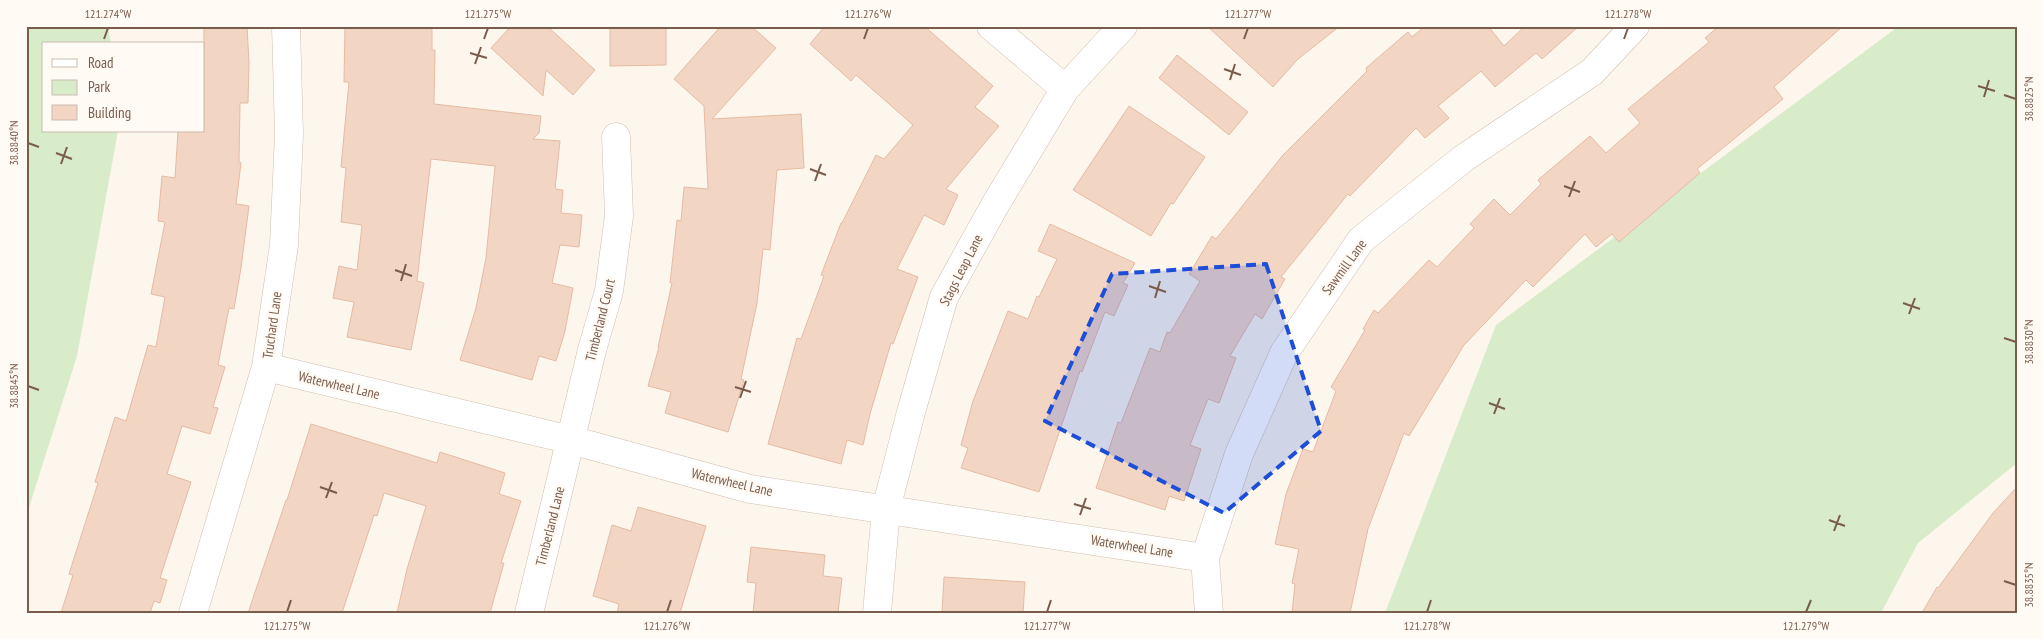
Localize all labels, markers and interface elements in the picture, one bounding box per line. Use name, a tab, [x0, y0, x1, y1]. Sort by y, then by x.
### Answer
text: 121.274°W	[85, 6, 131, 21]
text: 121.275°W	[465, 6, 511, 21]
text: 121.276°W	[845, 6, 891, 21]
text: 121.277°W	[1225, 6, 1271, 21]
text: 121.278°W	[1605, 6, 1651, 21]
legend	[42, 42, 205, 132]
text: Road	[88, 53, 114, 72]
text: 38.8825°N	[2021, 76, 2036, 122]
text: Park	[88, 77, 110, 96]
text: Building	[88, 103, 131, 122]
text: 38.8840°N	[6, 120, 21, 166]
street label: Stags Leap Lane	[935, 231, 987, 309]
street label: Sawmill Lane	[1318, 235, 1370, 298]
street label: Timberland Court	[581, 277, 619, 363]
street label: Truchard Lane	[258, 290, 286, 360]
text: 38.8830°N	[2021, 319, 2036, 365]
text: 38.8845°N	[6, 363, 21, 409]
street label: Waterwheel Lane	[296, 367, 382, 403]
street label: Waterwheel Lane	[689, 464, 775, 500]
street label: Timberland Lane	[531, 484, 569, 568]
street label: Waterwheel Lane	[1090, 531, 1175, 561]
text: 38.8835°N	[2021, 562, 2036, 608]
text: 121.275°W	[264, 618, 310, 633]
text: 121.276°W	[644, 618, 690, 633]
text: 121.277°W	[1024, 618, 1070, 633]
text: 121.278°W	[1404, 618, 1450, 633]
text: 121.279°W	[1783, 618, 1829, 633]

